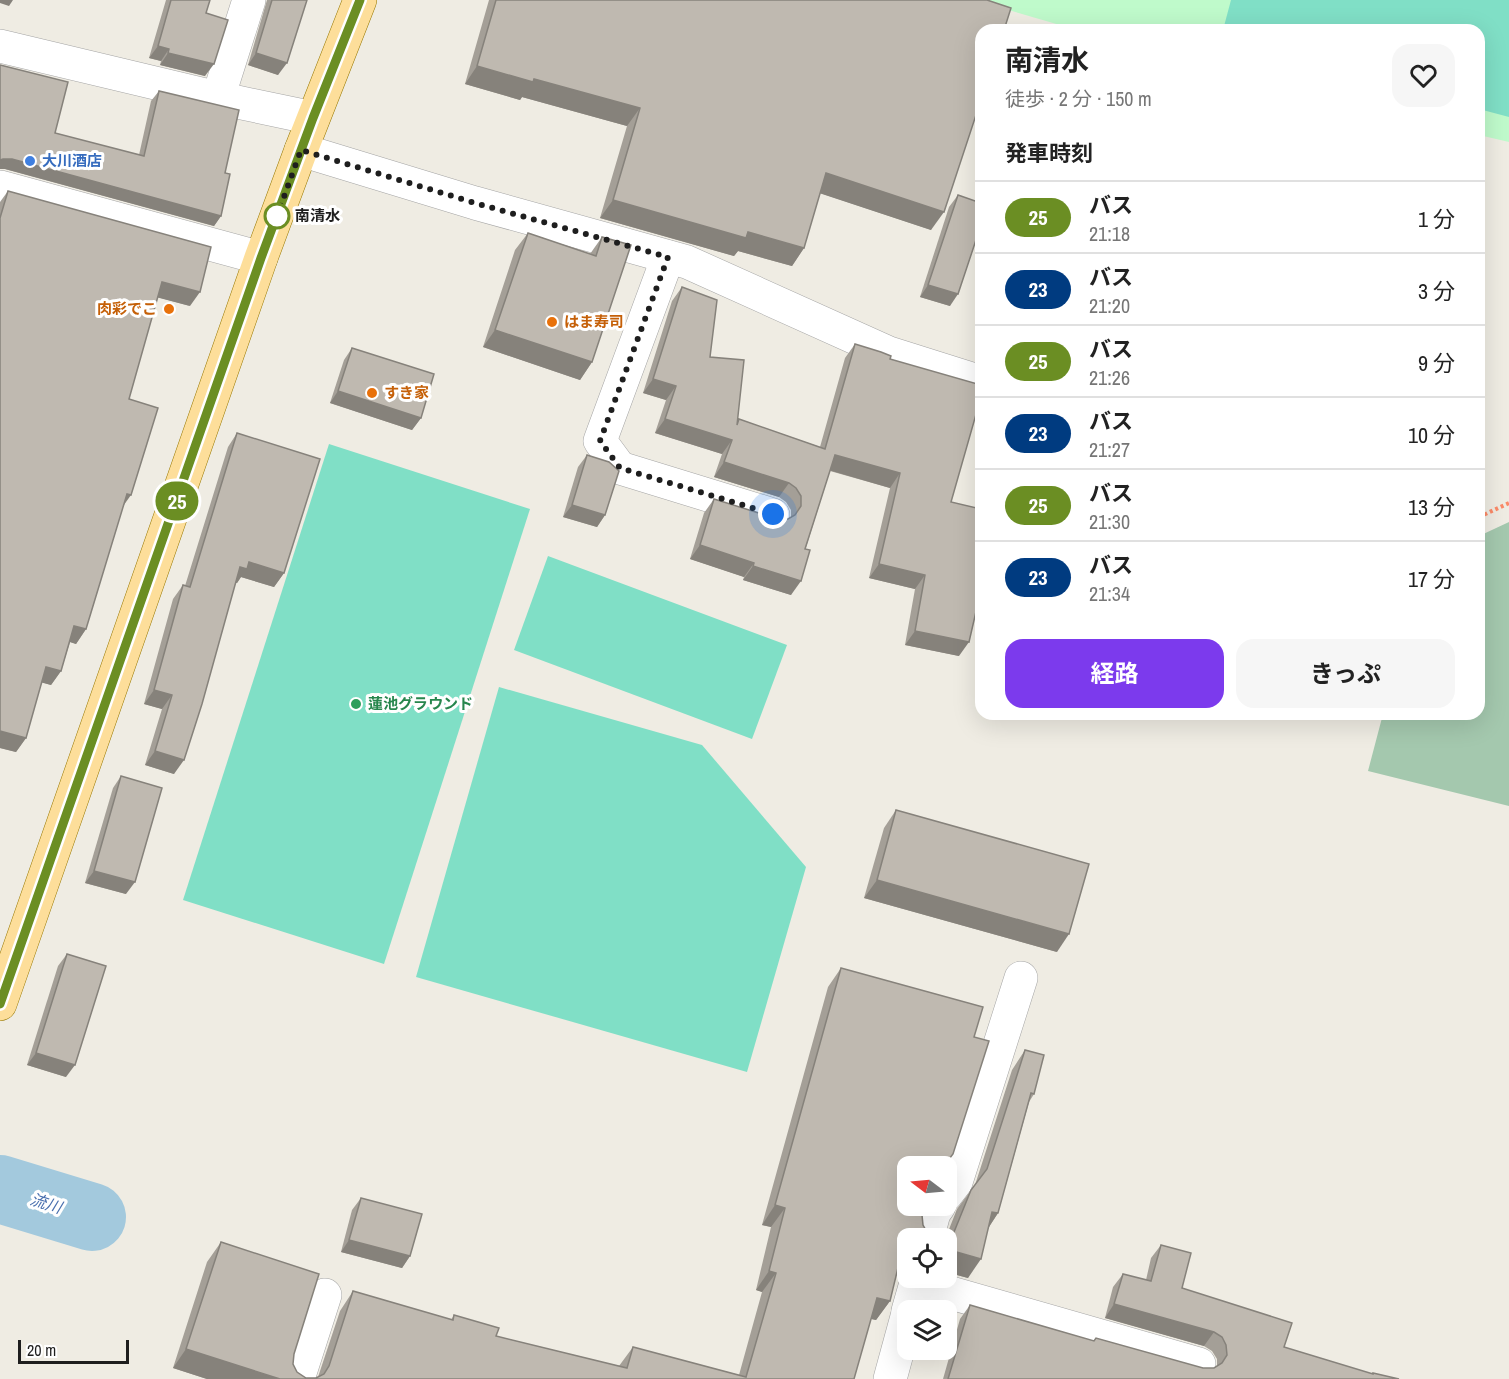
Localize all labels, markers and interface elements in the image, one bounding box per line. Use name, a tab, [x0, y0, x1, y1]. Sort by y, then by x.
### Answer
text: 南清水	[1005, 41, 1089, 79]
button: heart	[1392, 44, 1455, 107]
text: 徒歩 · 2 分 · 150 m	[1005, 85, 1152, 112]
text: 発車時刻	[1005, 138, 1093, 168]
place label: 大川酒店	[42, 150, 102, 171]
marker: 大川酒店	[23, 154, 37, 168]
text: バス	[1089, 190, 1133, 220]
marker: 南清水	[264, 203, 290, 229]
text: 25	[1028, 203, 1048, 232]
text: 1 分	[1418, 204, 1455, 234]
place label: 南清水	[295, 205, 340, 226]
text: 21:18	[1089, 220, 1130, 247]
text: バス	[1089, 262, 1133, 292]
text: 23	[1028, 275, 1048, 304]
text: 3 分	[1418, 276, 1455, 306]
text: 21:20	[1089, 292, 1130, 319]
place label: 肉彩でこ	[97, 298, 157, 319]
marker: 肉彩でこ	[162, 302, 176, 316]
place label: はま寿司	[564, 311, 624, 332]
marker: はま寿司	[545, 315, 559, 329]
text: バス	[1089, 334, 1133, 364]
text: 25	[1028, 347, 1048, 376]
text: 9 分	[1418, 348, 1455, 378]
text: 21:26	[1089, 364, 1130, 391]
place label: すき家	[384, 382, 429, 403]
marker: すき家	[365, 386, 379, 400]
text: バス	[1089, 406, 1133, 436]
text: 23	[1028, 419, 1048, 448]
text: 10 分	[1408, 420, 1455, 450]
text: 21:27	[1089, 436, 1130, 463]
text: バス	[1089, 478, 1133, 508]
line badge: 25	[150, 482, 204, 520]
text: 25	[167, 487, 187, 516]
text: 25	[1028, 491, 1048, 520]
text: 13 分	[1408, 492, 1455, 522]
your location	[758, 499, 788, 529]
text: 21:30	[1089, 508, 1130, 535]
text: バス	[1089, 550, 1133, 580]
text: 23	[1028, 563, 1048, 592]
text: 17 分	[1408, 564, 1455, 594]
text: 21:34	[1089, 580, 1130, 607]
button: 経路	[1005, 639, 1224, 708]
button: きっぷ	[1236, 639, 1455, 708]
place label: 蓮池グラウンド	[368, 693, 473, 714]
marker: 蓮池グラウンド	[349, 697, 363, 711]
north arrow	[897, 1156, 957, 1216]
map controls	[897, 1156, 957, 1360]
water label: 流川	[27, 1188, 66, 1219]
button: locate	[897, 1228, 957, 1288]
button: layers	[897, 1300, 957, 1360]
scale bar	[18, 1337, 129, 1364]
text: 20 m	[27, 1339, 56, 1361]

